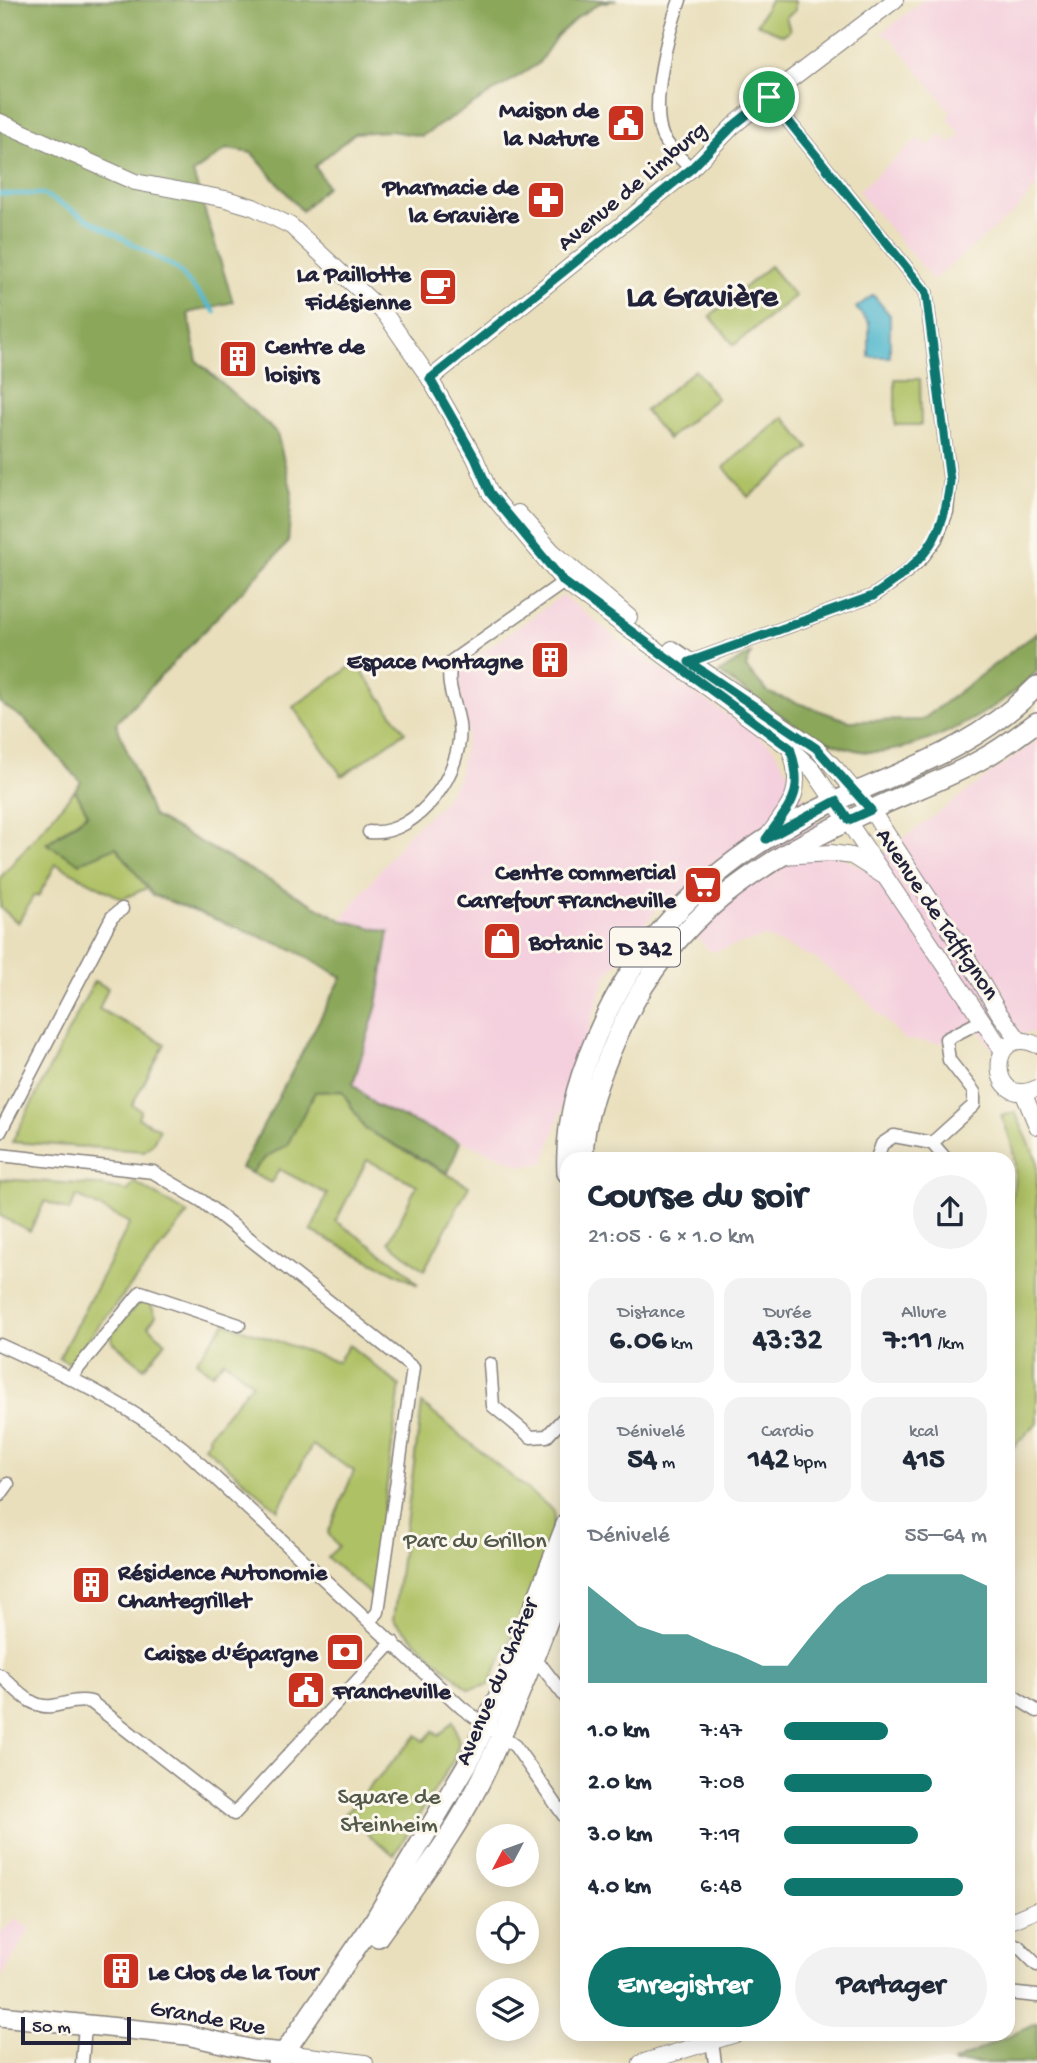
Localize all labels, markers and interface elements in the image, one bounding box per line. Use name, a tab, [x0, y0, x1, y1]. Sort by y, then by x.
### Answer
pin	[739, 67, 799, 127]
icon: arrive	[750, 78, 788, 116]
place label: Maison de la Nature	[499, 98, 601, 155]
public building icon: Maison de la Nature	[605, 102, 647, 144]
street label: Avenue de Limburg	[552, 116, 714, 259]
place label: Pharmacie de la Gravière	[381, 175, 521, 232]
pharmacy icon: Pharmacie de la Gravière	[525, 179, 567, 221]
place label: La Paillotte Fidésienne	[296, 262, 413, 319]
cafe icon: La Paillotte Fidésienne	[417, 266, 459, 308]
district label: La Gravière	[626, 280, 779, 318]
place label: Centre de loisirs	[264, 334, 366, 391]
building icon: Centre de loisirs	[217, 338, 259, 380]
building icon: Espace Montagne	[529, 639, 571, 681]
place label: Espace Montagne	[347, 649, 525, 678]
street label: Avenue de Taffignon	[868, 823, 1005, 1007]
place label: Centre commercial Carrefour Francheville	[457, 860, 678, 917]
supermarket icon: Centre commercial Carrefour Francheville	[682, 864, 724, 906]
shop icon: Botanic	[481, 920, 523, 962]
road number: D 342	[610, 928, 680, 966]
place label: Botanic	[528, 930, 603, 959]
button: share	[913, 1175, 987, 1249]
text: Course du soir	[588, 1176, 807, 1220]
text: 21:05 · 6 × 1.0 km	[588, 1224, 754, 1251]
text: Distance	[618, 1302, 685, 1325]
text: Durée	[764, 1302, 811, 1325]
text: Allure	[901, 1302, 946, 1325]
text: 6.06	[609, 1325, 666, 1360]
text: 43:32	[753, 1325, 822, 1360]
text: 7:11	[884, 1325, 933, 1360]
text: km	[666, 1333, 693, 1356]
text: /km	[933, 1333, 964, 1356]
text: Dénivelé	[617, 1421, 685, 1444]
text: Cardio	[761, 1421, 814, 1444]
text: kcal	[909, 1421, 939, 1444]
text: 54	[627, 1444, 657, 1479]
text: 142	[748, 1444, 789, 1479]
text: 415	[903, 1444, 945, 1479]
text: m	[657, 1452, 675, 1475]
text: bpm	[789, 1452, 827, 1475]
text: Dénivelé	[588, 1523, 670, 1550]
text: 55–64 m	[904, 1523, 987, 1550]
park label: Parc du Grillon	[402, 1528, 547, 1557]
place label: Résidence Autonomie Chantegrillet	[117, 1560, 329, 1617]
building icon: Résidence Autonomie Chantegrillet	[70, 1564, 112, 1606]
street label: Avenue du Châter	[450, 1592, 547, 1770]
bank icon: Caisse d'Épargne	[324, 1631, 366, 1673]
place label: Caisse d'Épargne	[145, 1641, 320, 1670]
public building icon: Francheville	[285, 1669, 327, 1711]
place label: Francheville	[332, 1679, 452, 1708]
text: 1.0 km	[588, 1718, 650, 1745]
text: 7:47	[700, 1718, 742, 1745]
text: 2.0 km	[588, 1770, 652, 1797]
text: 7:08	[700, 1770, 745, 1797]
park label: Square de Steinheim	[337, 1784, 441, 1841]
text: 3.0 km	[588, 1822, 652, 1849]
text: 7:19	[700, 1822, 740, 1849]
north arrow	[476, 1824, 539, 1886]
map controls	[476, 1824, 539, 2041]
text: 4.0 km	[588, 1874, 651, 1901]
text: 6:48	[700, 1874, 742, 1901]
button: locate	[476, 1901, 539, 1964]
button: Enregistrer	[588, 1947, 781, 2027]
button: Partager	[795, 1947, 987, 2027]
building icon: Le Clos de la Tour	[100, 1950, 142, 1992]
place label: Le Clos de la Tour	[148, 1960, 321, 1989]
button: layers	[476, 1978, 539, 2041]
street label: Grande Rue	[147, 1995, 268, 2044]
scale bar	[21, 2014, 131, 2046]
text: 50 m	[32, 2017, 71, 2040]

